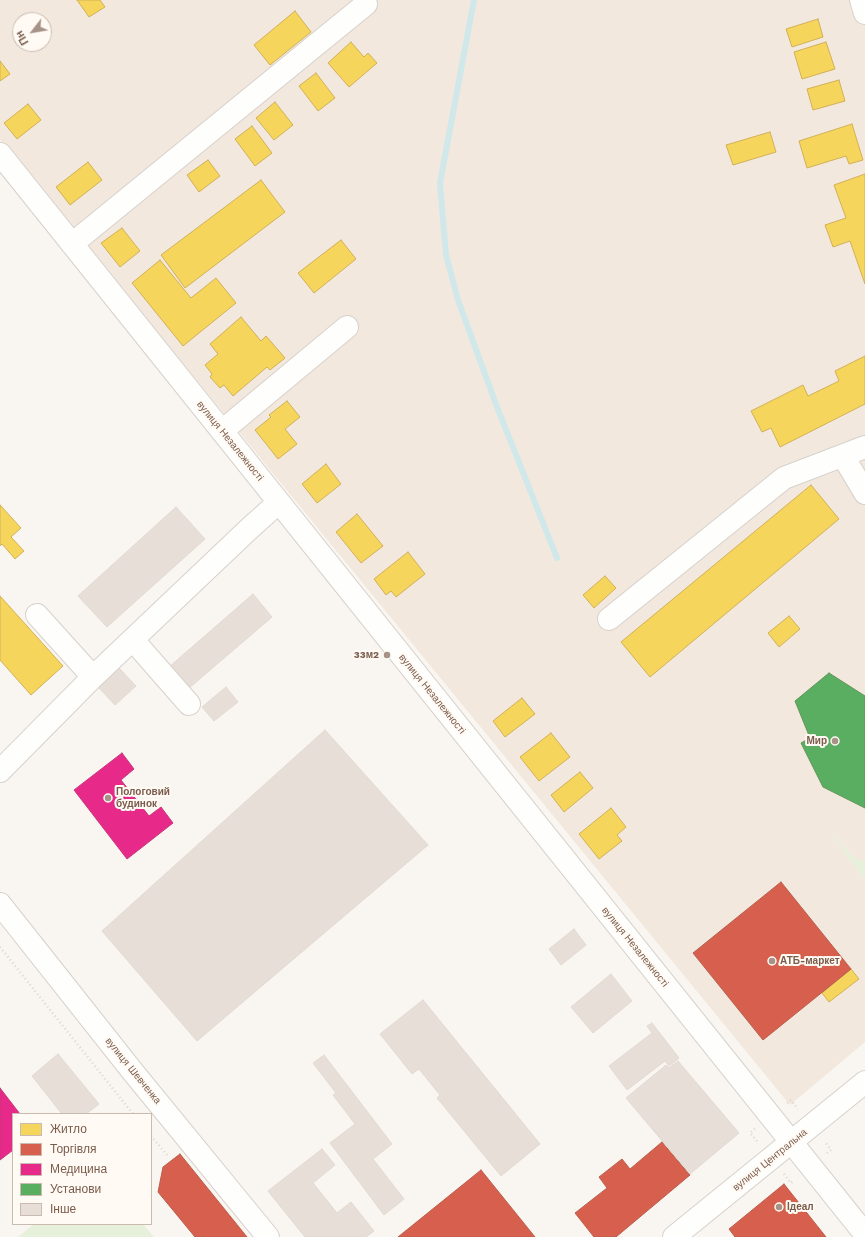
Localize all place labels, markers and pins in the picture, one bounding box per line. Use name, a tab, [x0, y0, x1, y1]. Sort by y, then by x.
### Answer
place label: 33м2	[354, 649, 379, 661]
marker: 33м2	[382, 650, 392, 660]
place label: Мир	[806, 735, 827, 747]
marker: Мир	[830, 736, 840, 746]
place label: Пологовий будинок	[116, 786, 170, 810]
marker: Пологовий будинок	[103, 793, 113, 803]
place label: АТБ-маркет	[780, 955, 840, 967]
marker: АТБ-маркет	[767, 956, 777, 966]
place label: Ідеал	[787, 1201, 814, 1213]
marker: Ідеал	[774, 1202, 784, 1212]

